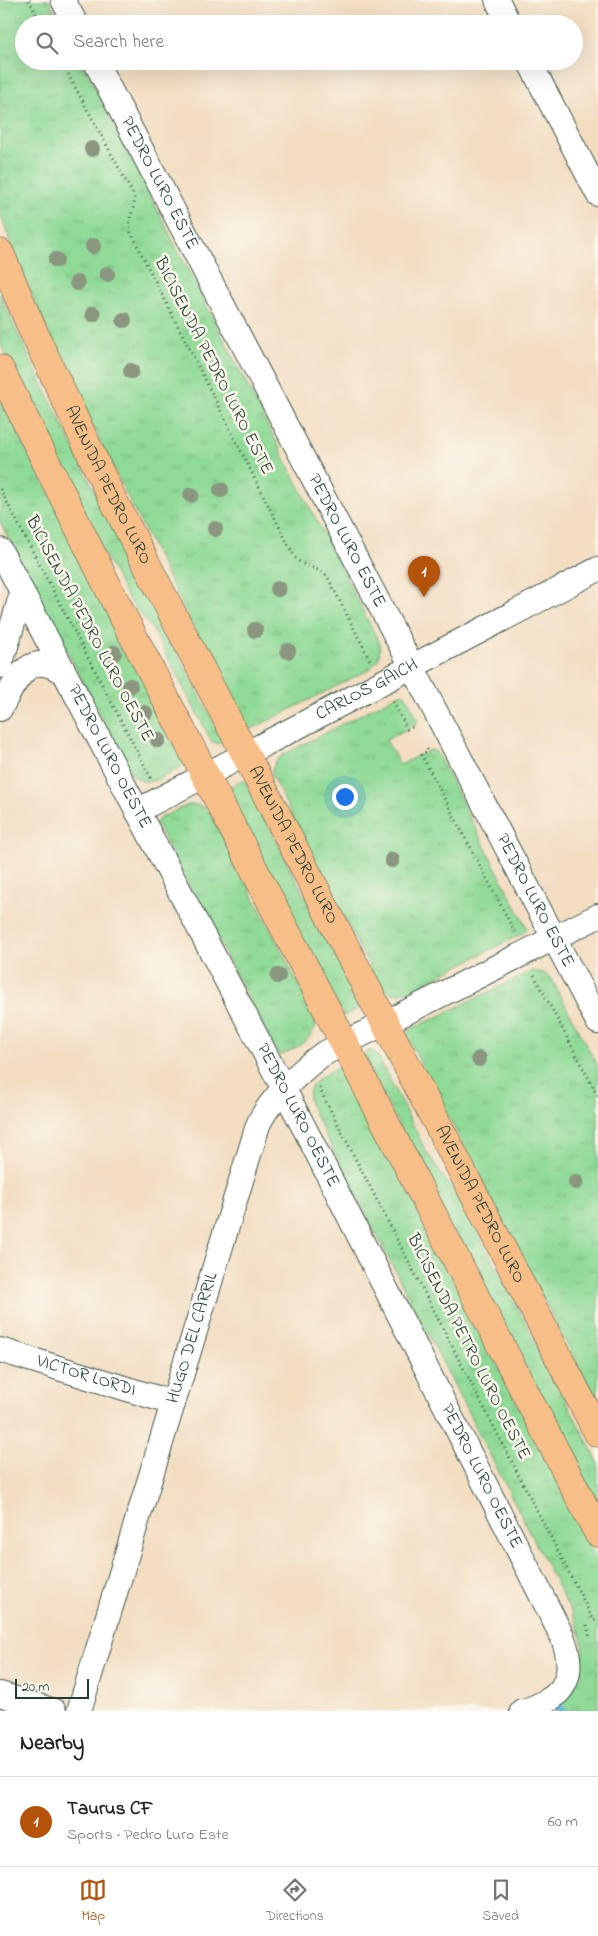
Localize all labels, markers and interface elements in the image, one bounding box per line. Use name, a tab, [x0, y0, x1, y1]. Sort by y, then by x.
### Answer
search box	[15, 15, 583, 70]
icon: search	[33, 29, 61, 57]
text: Search here	[73, 29, 164, 56]
street label: PEDRO LURO ESTE	[113, 112, 205, 255]
street label: BICISENDA PEDRO LURO ESTE	[146, 252, 279, 479]
street label: AVENIDA PEDRO LURO	[57, 401, 158, 569]
street label: PEDRO LURO ESTE	[301, 470, 392, 612]
street label: BICISENDA PEDRO LURO OESTE	[18, 510, 160, 747]
pin: 1	[408, 556, 440, 597]
street label: CARLOS GAICH	[311, 652, 423, 728]
street label: PEDRO LURO OESTE	[60, 681, 158, 834]
street label: AVENIDA PEDRO LURO	[241, 762, 344, 929]
your location	[332, 784, 358, 810]
street label: PEDRO LURO ESTE	[489, 830, 580, 972]
street label: PEDRO LURO OESTE	[249, 1039, 346, 1192]
street label: AVENIDA PEDRO LURO	[428, 1121, 531, 1288]
street label: BICISENDA PETRO LURO OESTE	[399, 1228, 537, 1465]
street label: HUGO DEL CARRIL	[161, 1269, 225, 1407]
street label: VICTOR LORDI	[32, 1349, 139, 1404]
street label: PEDRO LURO OESTE	[434, 1400, 529, 1553]
scale bar	[15, 1676, 89, 1699]
text: 20 m	[22, 1677, 49, 1698]
text: Nearby	[20, 1729, 84, 1759]
text: Taurus CF	[67, 1796, 153, 1823]
text: 1	[33, 1810, 39, 1834]
text: 60 m	[548, 1810, 578, 1834]
text: Sports · Pedro Luro Este	[67, 1823, 229, 1847]
tab: Map	[79, 1876, 107, 1927]
tab: Directions	[266, 1876, 324, 1927]
tab: Saved	[482, 1876, 519, 1927]

